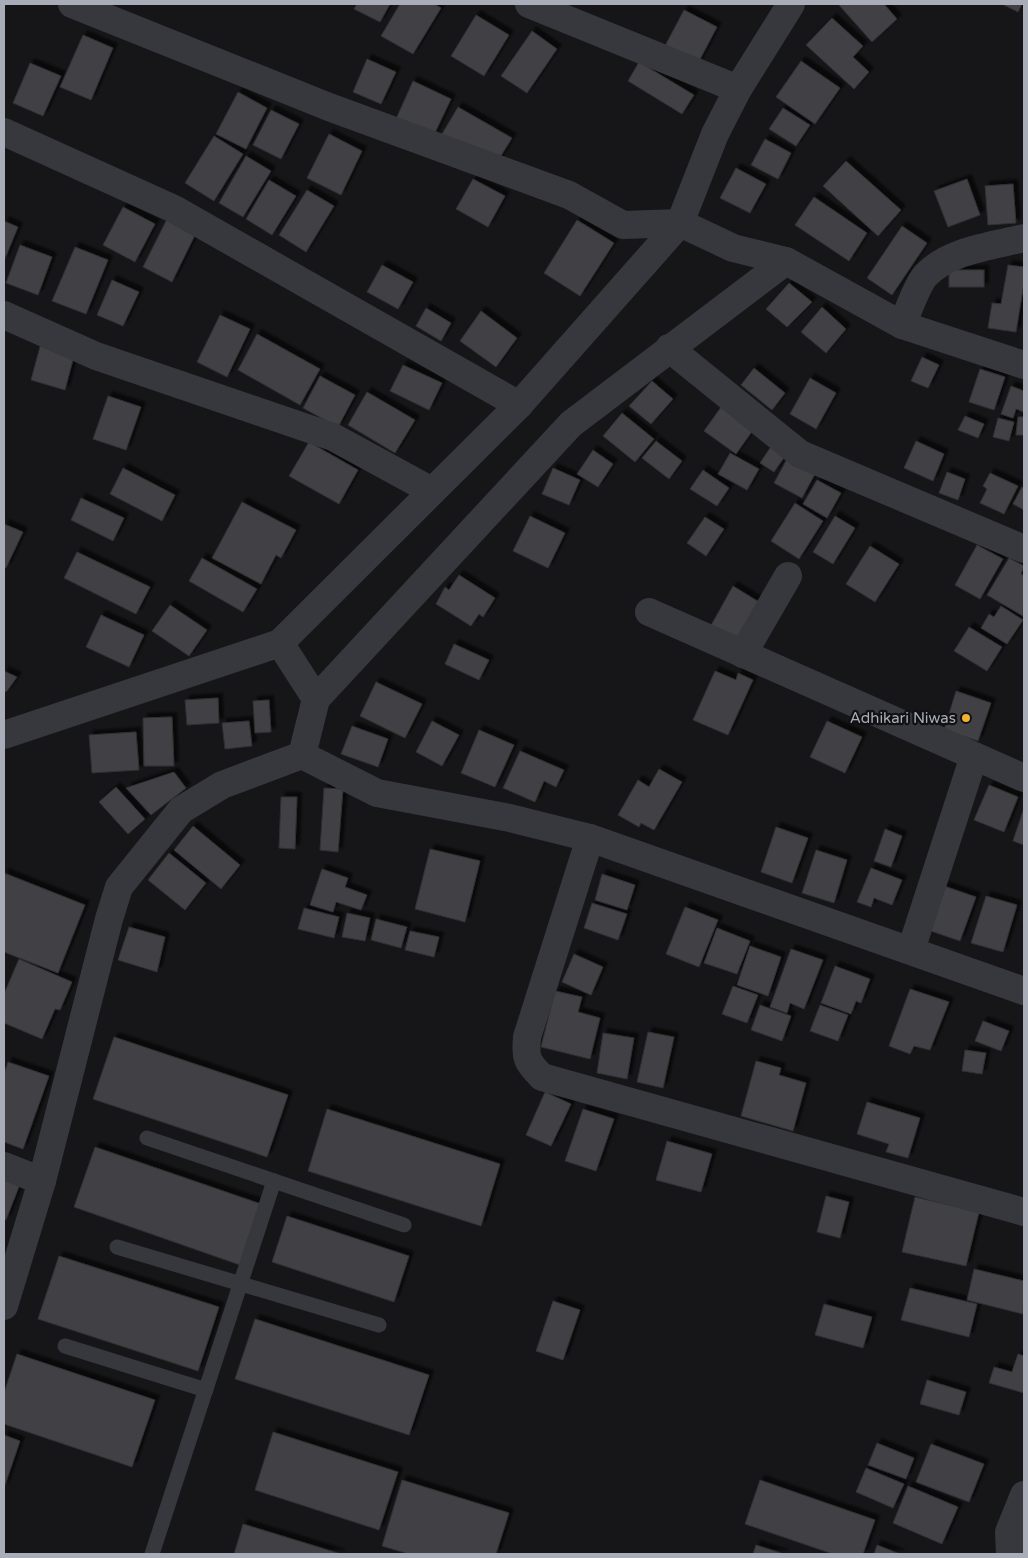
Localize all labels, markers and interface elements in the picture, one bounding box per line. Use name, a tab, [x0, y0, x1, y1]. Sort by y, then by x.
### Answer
place label: Adhikari Niwas	[850, 709, 956, 727]
marker: Adhikari Niwas	[960, 712, 972, 724]

